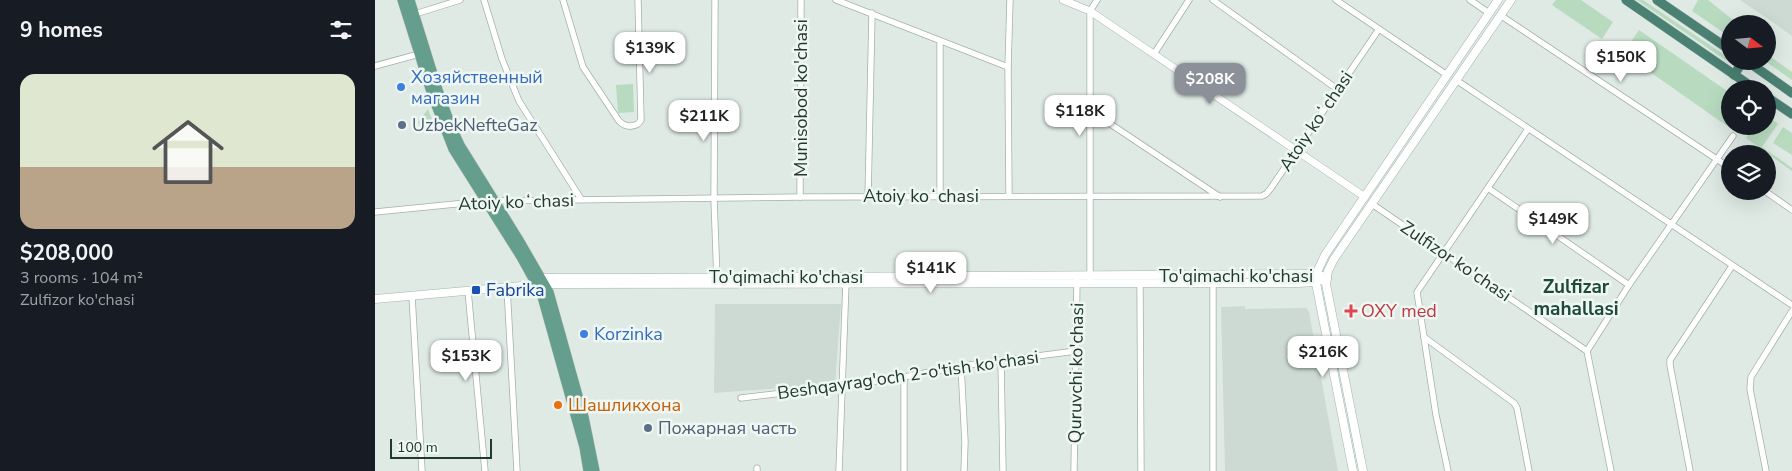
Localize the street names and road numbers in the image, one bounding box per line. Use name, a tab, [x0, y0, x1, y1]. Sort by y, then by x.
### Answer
street label: Munisobod ko'chasi	[789, 19, 813, 177]
street label: Atoiy koʻchasi	[1274, 66, 1358, 176]
street label: Atoiy koʻchasi	[863, 184, 979, 208]
street label: Atoiy koʻchasi	[458, 188, 574, 216]
street label: Zulfizor ko'chasi	[1396, 215, 1516, 307]
street label: To'qimachi ko'chasi	[1159, 264, 1313, 288]
street label: To'qimachi ko'chasi	[709, 265, 863, 289]
street label: Quruvchi ko'chasi	[1063, 302, 1089, 444]
street label: Beshqayrag'och 2-o'tish ko'chasi	[776, 345, 1040, 405]

